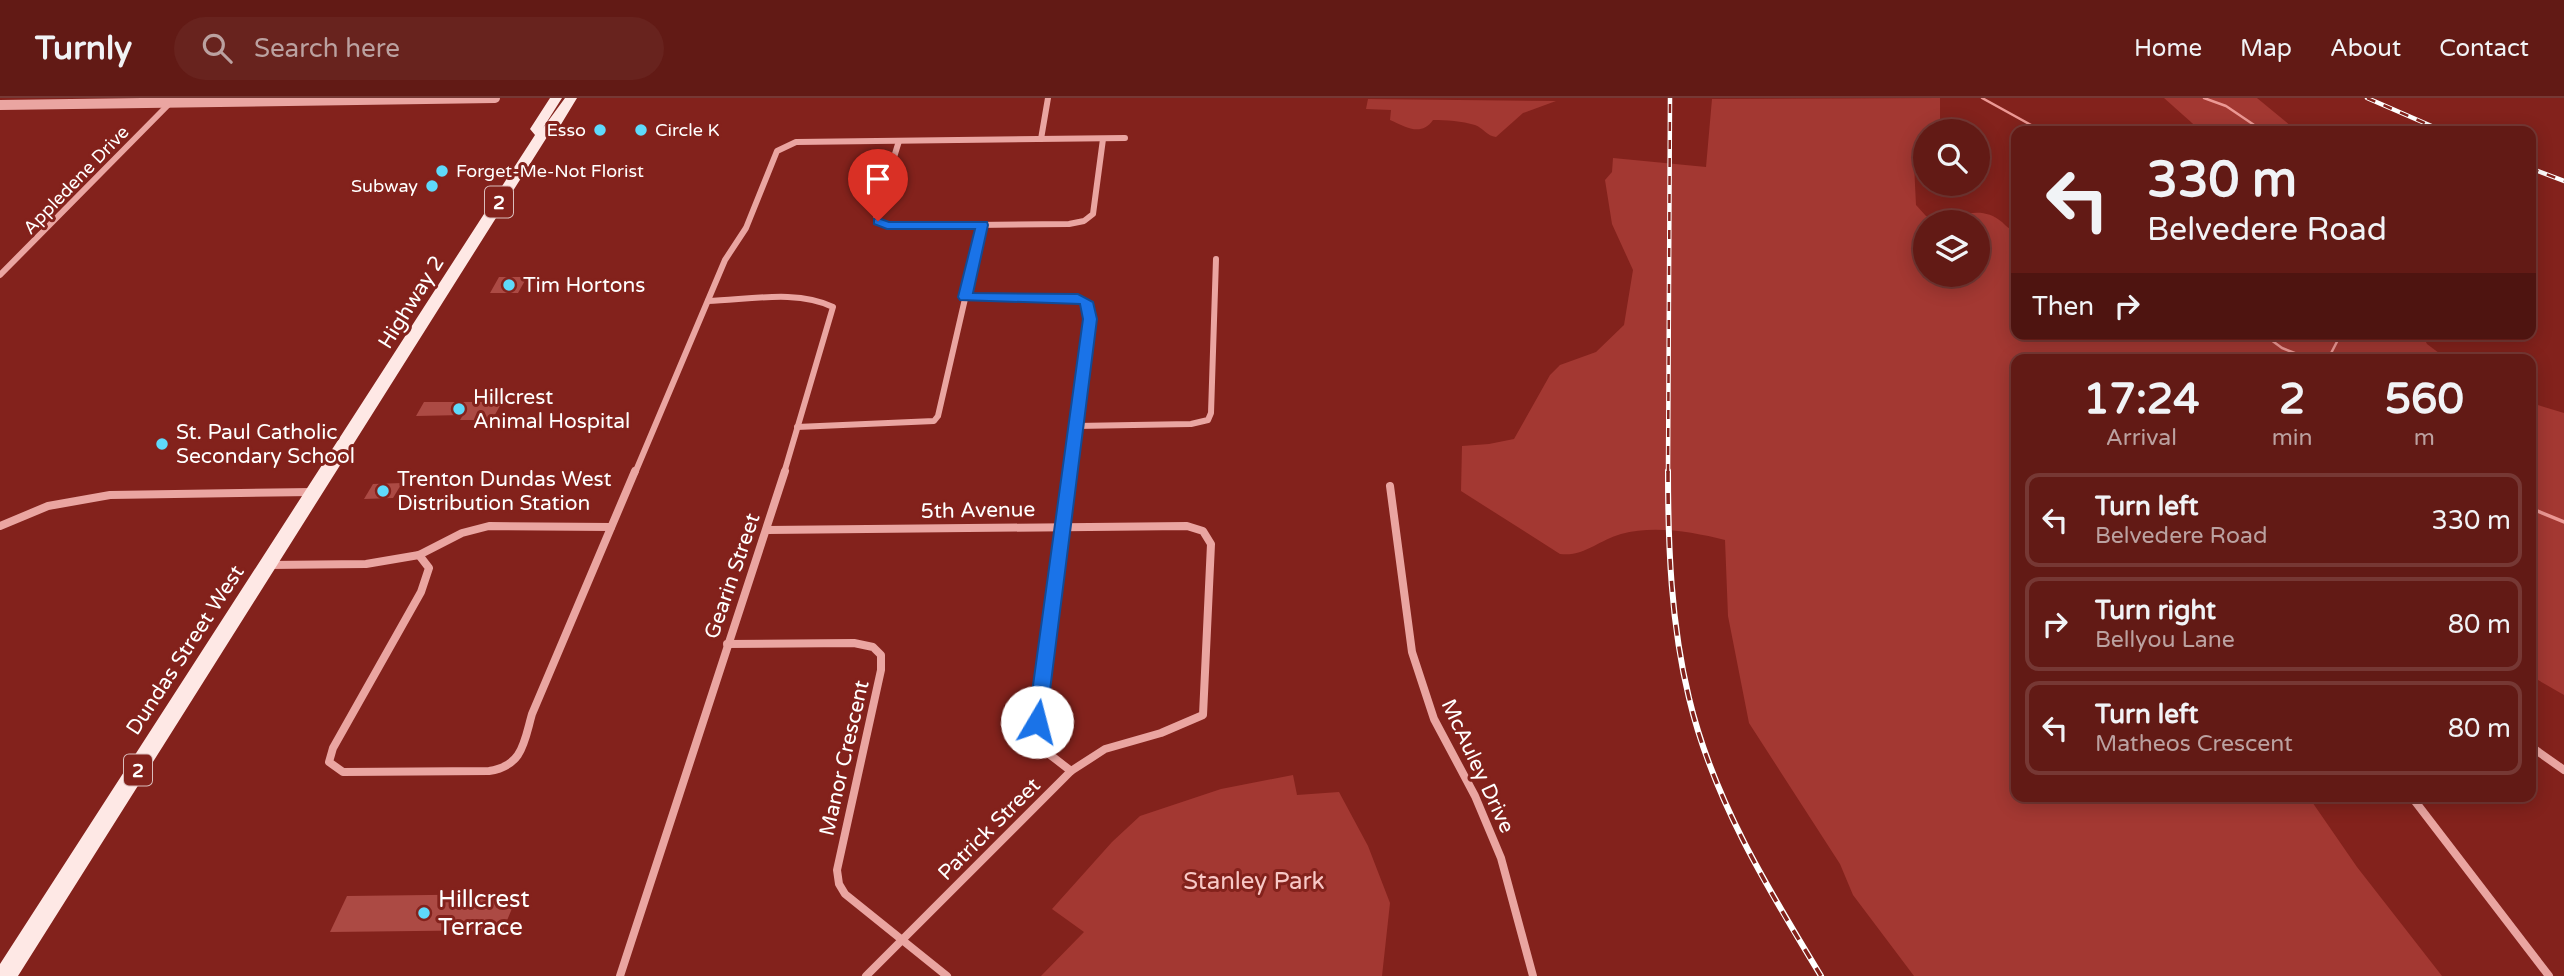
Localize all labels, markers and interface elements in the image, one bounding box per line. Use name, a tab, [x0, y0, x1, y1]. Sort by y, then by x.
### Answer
search box	[174, 17, 664, 80]
text: Turnly	[35, 29, 132, 68]
icon: search	[198, 29, 236, 67]
text: Search here	[254, 33, 400, 64]
text: Home	[2134, 34, 2202, 63]
text: Map	[2240, 34, 2292, 63]
text: About	[2330, 34, 2401, 63]
text: Contact	[2439, 34, 2529, 63]
place label: Esso	[546, 119, 586, 141]
place label: Circle K	[655, 119, 720, 141]
map controls	[1913, 119, 1990, 287]
button: search	[1913, 119, 1990, 196]
street label: Appledene Drive	[19, 121, 133, 239]
marker: Esso	[592, 122, 608, 138]
marker: Circle K	[633, 122, 649, 138]
pin	[848, 149, 908, 221]
text: 330 m	[2147, 151, 2297, 210]
icon: left	[2032, 154, 2123, 245]
place label: Forget-Me-Not Florist	[456, 160, 644, 182]
icon: arrive	[859, 160, 897, 198]
marker: Forget-Me-Not Florist	[434, 163, 450, 179]
place label: Subway	[351, 175, 418, 197]
marker: Subway	[424, 178, 440, 194]
road number: 2	[485, 186, 513, 218]
button: layers	[1913, 210, 1990, 287]
text: Belvedere Road	[2147, 211, 2387, 249]
street label: Highway 2	[373, 251, 450, 353]
place label: Tim Hortons	[523, 273, 645, 298]
marker: Tim Hortons	[501, 277, 517, 293]
icon: right	[2108, 287, 2146, 325]
text: Then	[2032, 291, 2094, 322]
text: 17:24	[2083, 374, 2200, 425]
text: 2	[2279, 374, 2305, 425]
text: 560	[2385, 374, 2464, 425]
place label: Hillcrest Animal Hospital	[473, 385, 630, 434]
marker: Hillcrest Animal Hospital	[451, 401, 467, 417]
place label: St. Paul Catholic Secondary School	[176, 420, 355, 469]
text: Arrival	[2106, 424, 2177, 452]
text: min	[2272, 424, 2313, 452]
text: m	[2414, 424, 2435, 452]
marker: St. Paul Catholic Secondary School	[154, 436, 170, 452]
place label: Trenton Dundas West Distribution Station	[397, 467, 612, 516]
marker: Trenton Dundas West Distribution Station	[375, 483, 391, 499]
text: Turn left	[2095, 491, 2198, 522]
street label: 5th Avenue	[920, 497, 1036, 524]
icon: left	[2036, 501, 2074, 539]
text: 330 m	[2431, 505, 2511, 536]
street label: Gearin Street	[699, 510, 766, 642]
text: Belvedere Road	[2095, 522, 2267, 550]
street label: Dundas Street West	[121, 561, 250, 740]
text: Turn right	[2095, 595, 2216, 626]
icon: right	[2036, 605, 2074, 643]
text: 80 m	[2448, 609, 2511, 640]
text: Bellyou Lane	[2095, 626, 2235, 654]
street label: Manor Crescent	[814, 678, 875, 838]
position arrow	[1000, 685, 1074, 759]
street label: McAuley Drive	[1436, 695, 1520, 837]
text: Turn left	[2095, 699, 2198, 730]
icon: left	[2036, 709, 2074, 747]
text: 80 m	[2448, 713, 2511, 744]
text: Matheos Crescent	[2095, 730, 2293, 758]
road number: 2	[124, 754, 152, 786]
street label: Patrick Street	[933, 773, 1046, 886]
park label: Stanley Park	[1183, 867, 1325, 896]
place label: Hillcrest Terrace	[438, 885, 530, 942]
marker: Hillcrest Terrace	[416, 905, 432, 921]

